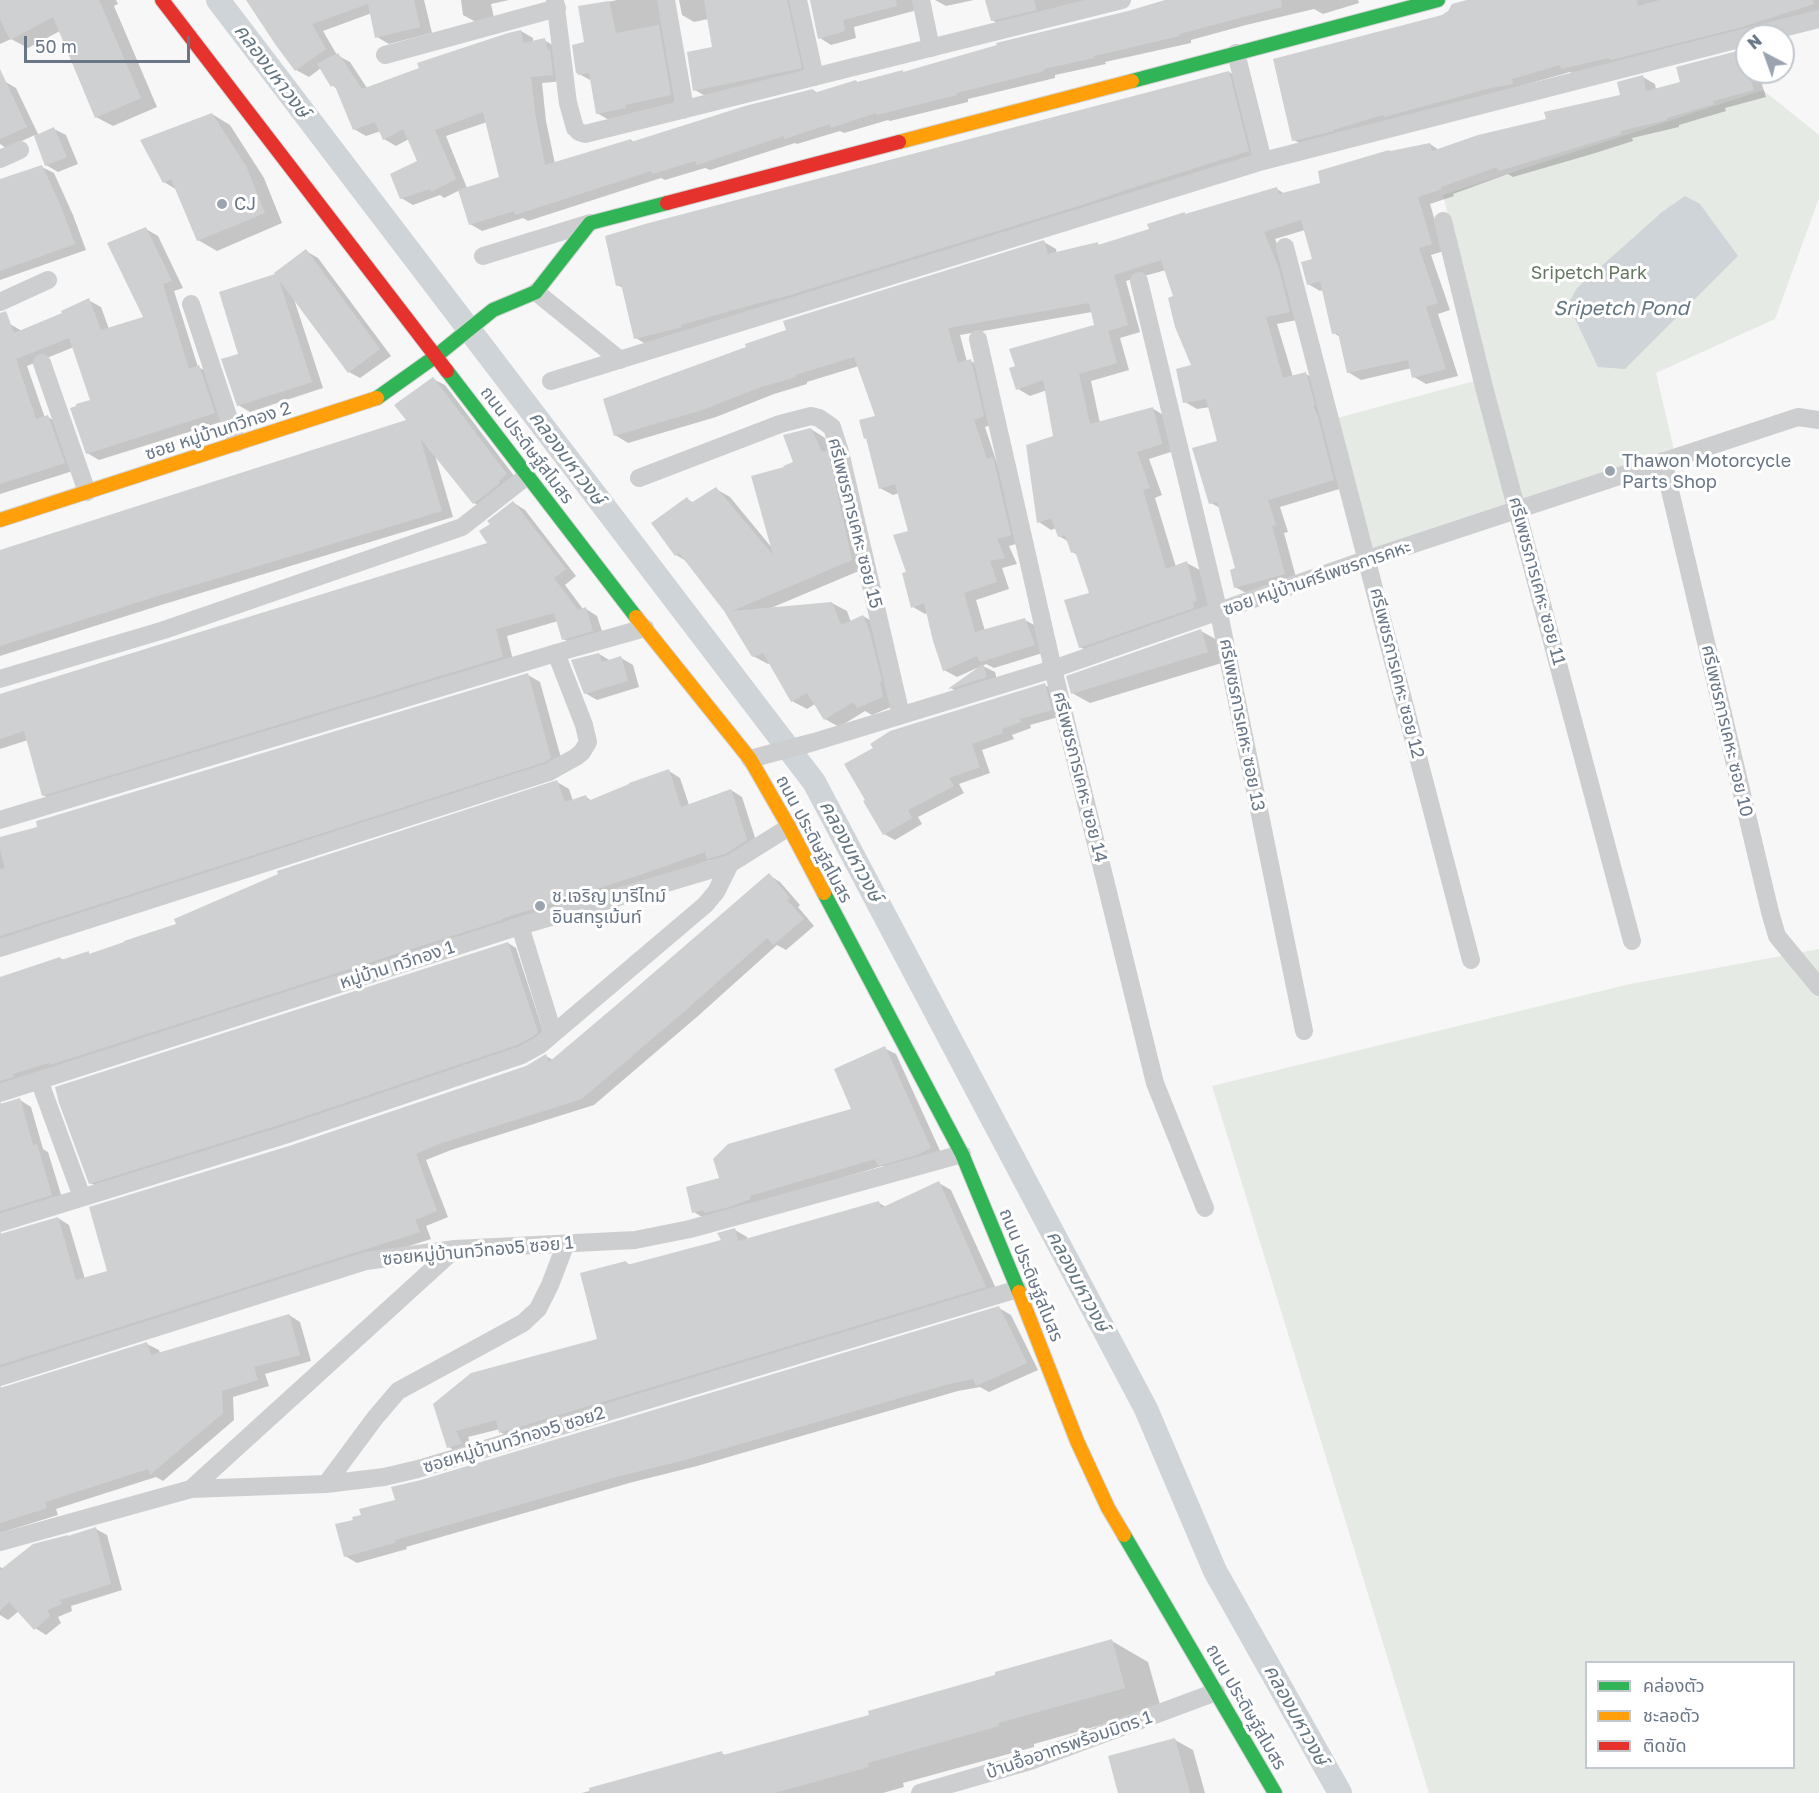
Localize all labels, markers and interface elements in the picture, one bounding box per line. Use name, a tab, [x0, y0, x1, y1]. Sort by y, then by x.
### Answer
water label: คลองมหาวงษ์	[229, 19, 315, 123]
scale bar	[27, 24, 194, 62]
north arrow	[1735, 24, 1795, 84]
text: N	[1743, 30, 1766, 53]
text: 50 m	[35, 35, 77, 57]
place label: CJ	[234, 193, 256, 215]
marker: CJ	[215, 197, 229, 211]
park label: Sripetch Park	[1531, 262, 1647, 284]
water label: Sripetch Pond	[1553, 297, 1689, 321]
street label: ถนน ประดิษฐ์สโมสร	[476, 382, 578, 508]
street label: ซอย หมู่บ้านทวีทอง 2	[142, 397, 294, 465]
water label: คลองมหาวงษ์	[524, 406, 610, 510]
street label: ศรีเพชรการเคหะ ซอย 15	[823, 435, 887, 611]
place label: Thawon Motorcycle Parts Shop	[1622, 450, 1791, 492]
marker: Thawon Motorcycle Parts Shop	[1603, 464, 1617, 478]
street label: ศรีเพชรการเคหะ ซอย 11	[1504, 494, 1570, 668]
street label: ซอย หมู่บ้านศรีเพชรการคหะ	[1220, 536, 1414, 620]
street label: ศรีเพชรการเคหะ ซอย 12	[1365, 585, 1429, 761]
street label: ศรีเพชรการเคหะ ซอย 13	[1215, 637, 1269, 813]
street label: ศรีเพชรการเคหะ ซอย 10	[1697, 643, 1757, 819]
street label: ศรีเพชรการเคหะ ซอย 14	[1048, 689, 1112, 865]
street label: ถนน ประดิษฐ์สโมสร	[771, 771, 857, 907]
water label: คลองมหาวงษ์	[814, 796, 888, 906]
place label: ช.เจริญ มารีไทม์ อินสทรูเม้นท์	[552, 885, 666, 928]
marker: ช.เจริญ มารีไทม์ อินสทรูเม้นท์	[533, 899, 547, 913]
street label: หมู่บ้าน ทวีทอง 1	[337, 936, 457, 994]
street label: ถนน ประดิษฐ์สโมสร	[994, 1205, 1068, 1345]
water label: คลองมหาวงษ์	[1041, 1226, 1115, 1336]
street label: ซอยหมู่บ้านทวีทอง5 ซอย 1	[382, 1232, 574, 1270]
street label: ซอยหมู่บ้านทวีทอง5 ซอย2	[420, 1402, 608, 1478]
street label: ถนน ประดิษฐ์สโมสร	[1201, 1640, 1291, 1774]
water label: คลองมหาวงษ์	[1258, 1660, 1334, 1770]
legend	[1585, 1661, 1795, 1769]
text: คล่องตัว	[1643, 1674, 1705, 1696]
text: ชะลอตัว	[1643, 1704, 1700, 1726]
street label: บ้านอื้ออาทรพร้อมมิตร 1	[983, 1706, 1155, 1784]
text: ติดขัด	[1643, 1734, 1686, 1756]

